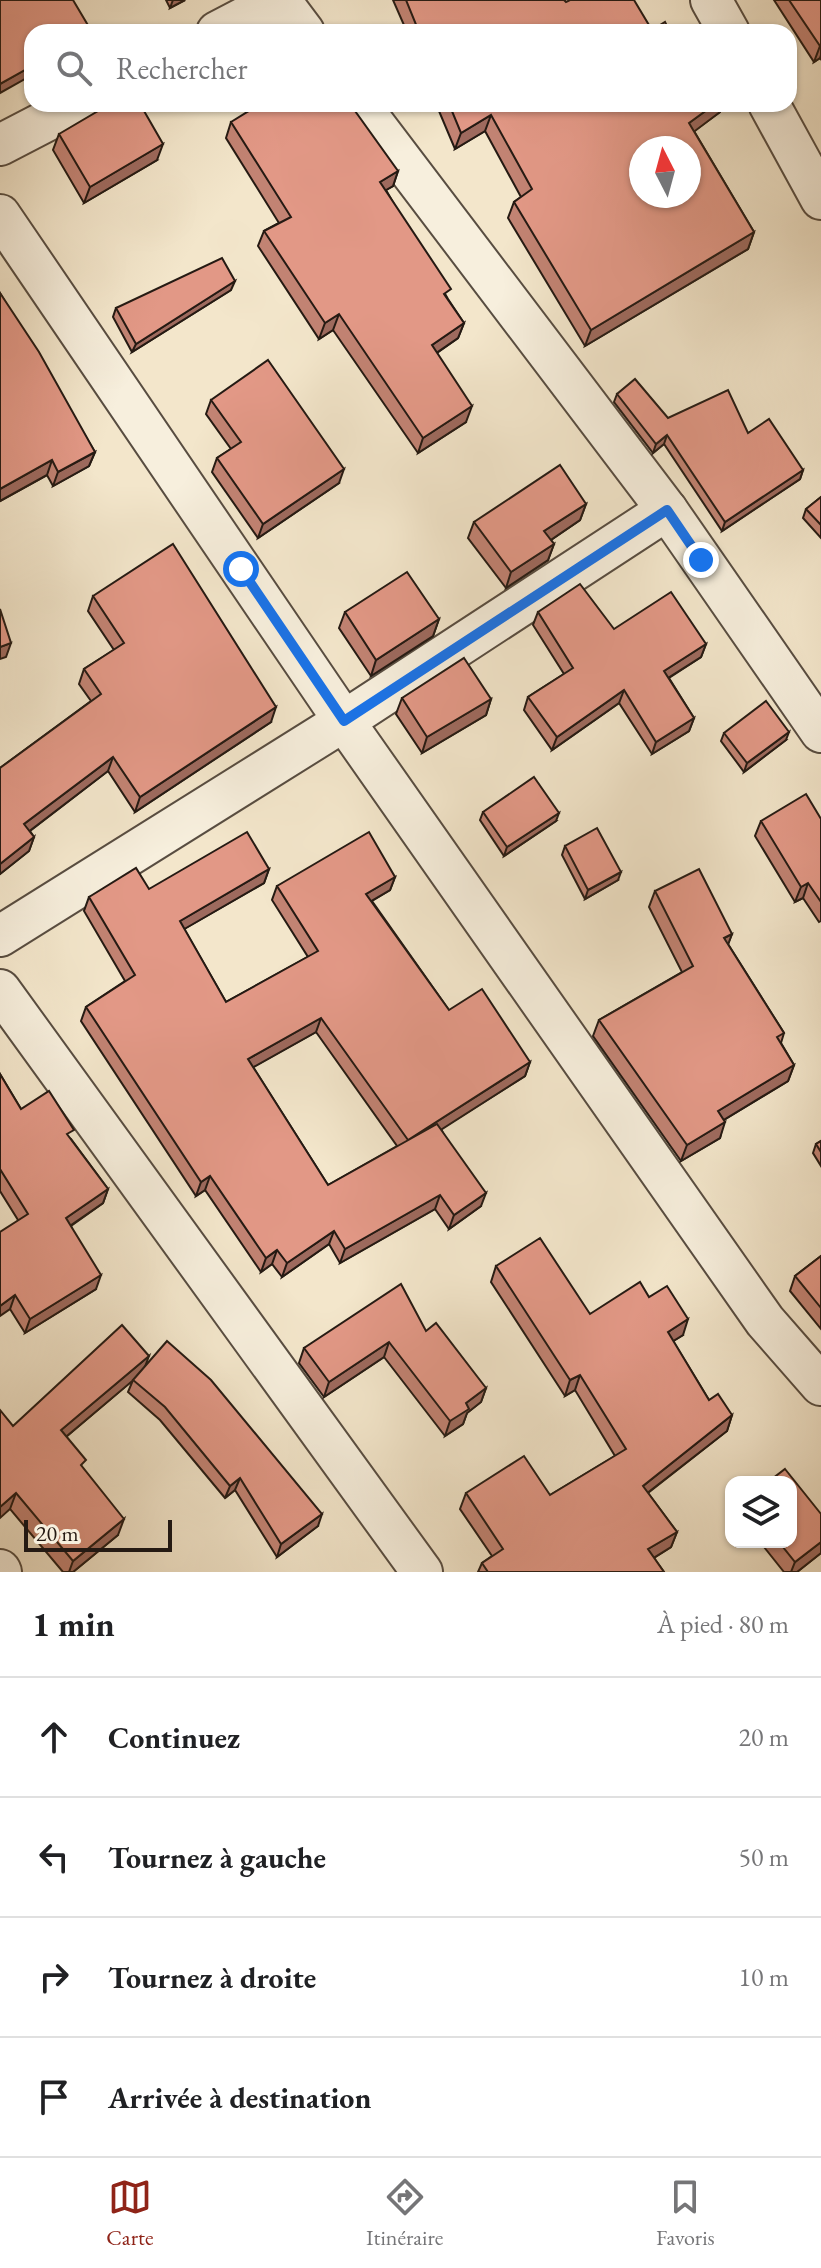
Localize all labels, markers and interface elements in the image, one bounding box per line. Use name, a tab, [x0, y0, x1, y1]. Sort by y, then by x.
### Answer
search box	[24, 24, 797, 112]
icon: search	[52, 46, 96, 90]
text: Rechercher	[116, 49, 248, 88]
north arrow	[629, 136, 701, 208]
route end	[683, 542, 719, 578]
route start	[223, 551, 259, 587]
map controls	[725, 1476, 797, 1548]
button: layers	[725, 1476, 797, 1548]
scale bar	[24, 1516, 172, 1552]
text: 20 m	[36, 1519, 79, 1548]
text: 1 min	[32, 1602, 115, 1646]
text: À pied · 80 m	[657, 1607, 789, 1641]
icon: ahead	[32, 1715, 76, 1759]
text: Continuez	[108, 1718, 240, 1757]
text: 20 m	[739, 1720, 789, 1754]
icon: left	[32, 1835, 76, 1879]
text: Tournez à gauche	[108, 1838, 326, 1877]
text: 50 m	[739, 1840, 789, 1874]
icon: right	[32, 1955, 76, 1999]
text: Tournez à droite	[108, 1958, 316, 1997]
text: 10 m	[739, 1960, 789, 1994]
icon: arrive	[32, 2075, 76, 2119]
text: Arrivée à destination	[108, 2078, 371, 2117]
tab: Carte	[106, 2175, 153, 2252]
tab: Itinéraire	[366, 2175, 443, 2252]
tab: Favoris	[656, 2175, 715, 2252]

